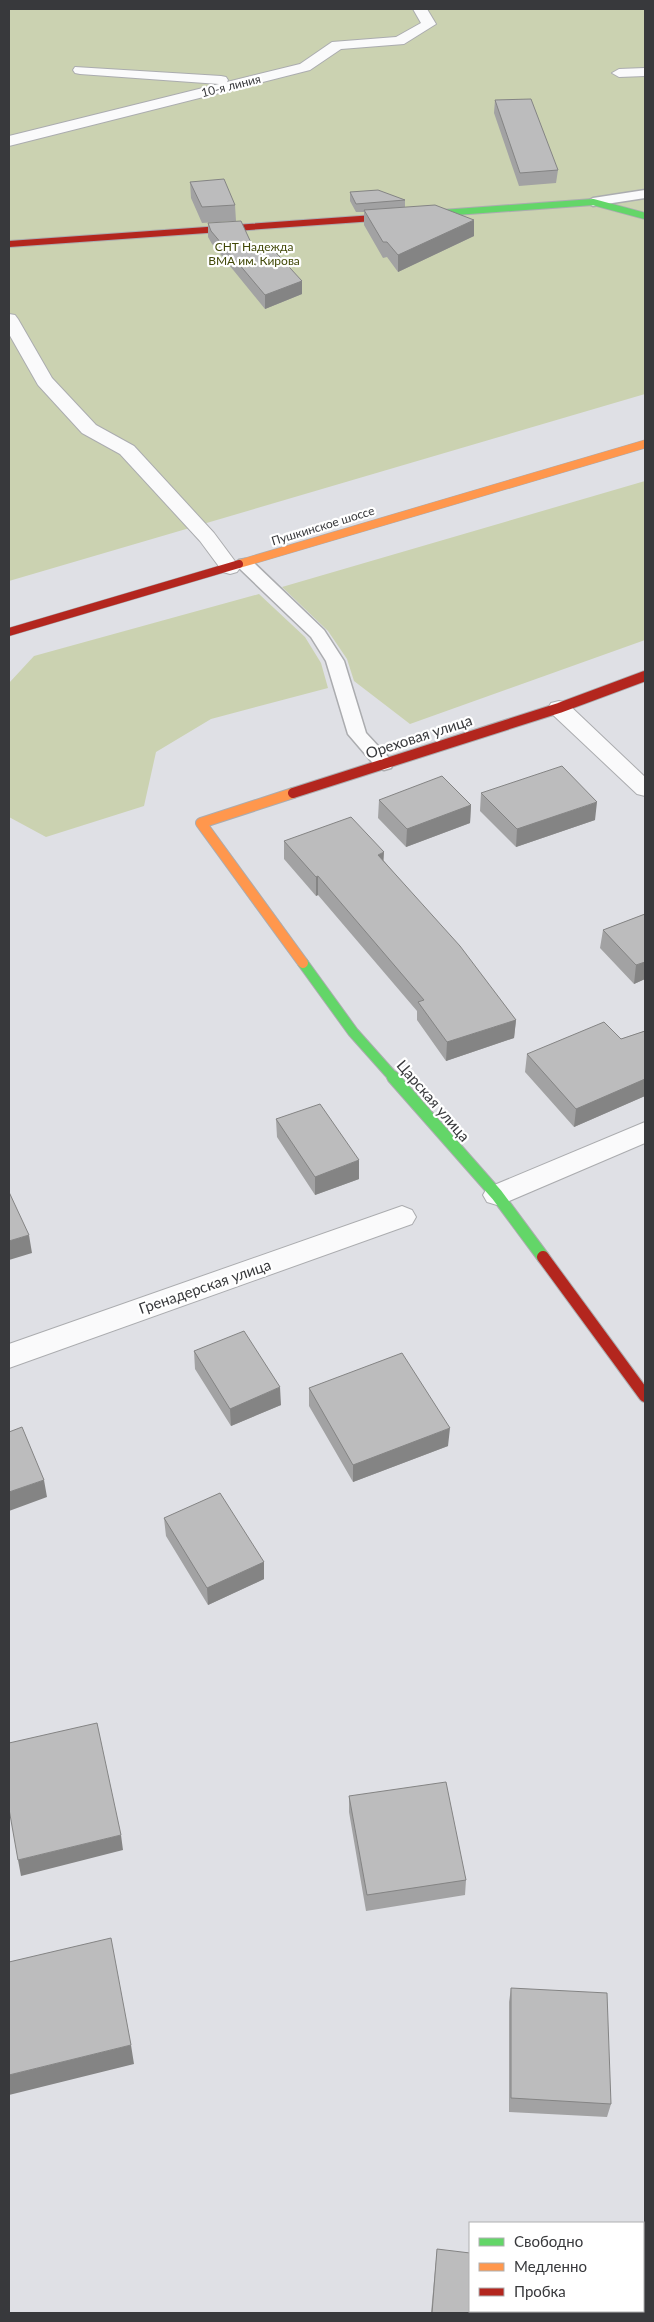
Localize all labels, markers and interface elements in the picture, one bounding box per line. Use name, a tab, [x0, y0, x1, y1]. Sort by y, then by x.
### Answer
street label: 10-я линия	[200, 71, 262, 100]
park label: СНТ Надежда ВМА им. Кирова	[208, 239, 300, 268]
street label: Пушкинское шоссе	[270, 503, 376, 548]
street label: Ореховая улица	[363, 710, 474, 762]
street label: Царская улица	[393, 1056, 474, 1145]
street label: Гренадерская улица	[136, 1255, 273, 1317]
legend	[469, 2222, 644, 2312]
text: Свободно	[514, 2232, 583, 2250]
text: Медленно	[514, 2257, 587, 2275]
text: Пробка	[514, 2282, 566, 2300]

